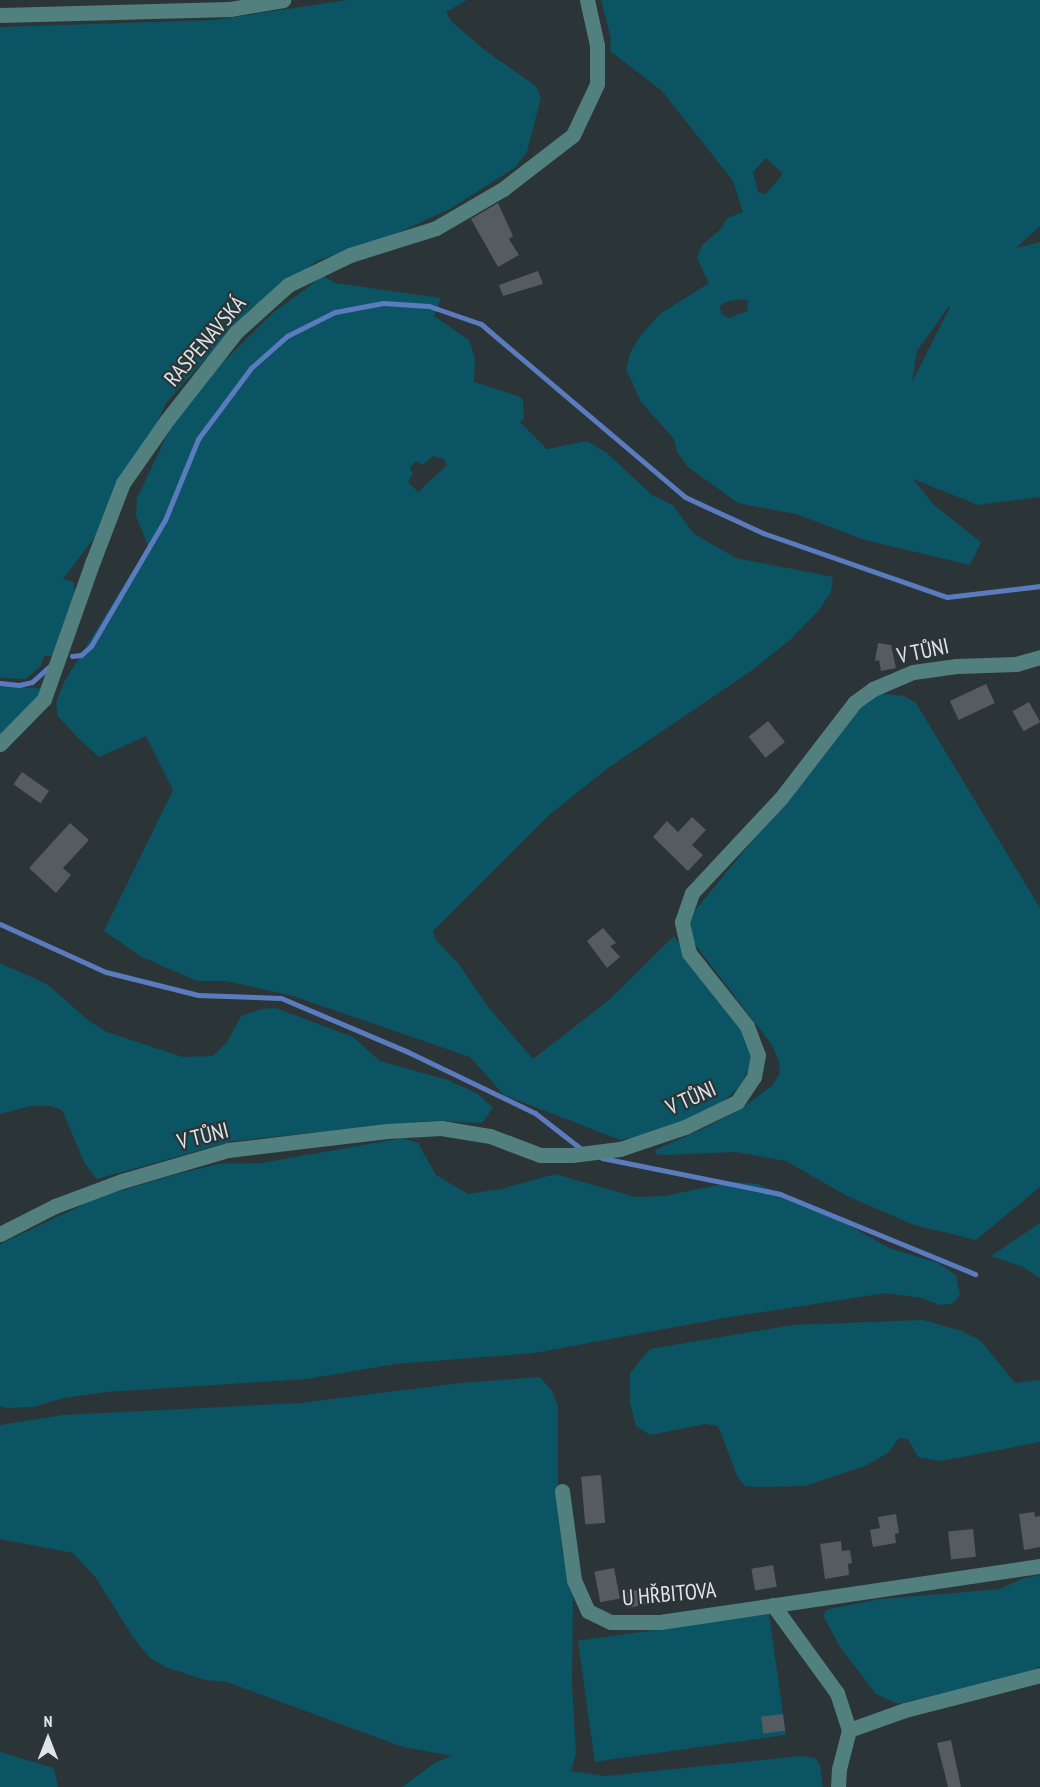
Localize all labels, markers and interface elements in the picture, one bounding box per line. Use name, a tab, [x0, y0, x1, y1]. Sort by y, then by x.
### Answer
street label: RASPENAVSKÁ	[159, 290, 251, 392]
street label: V TŮNI	[894, 633, 952, 669]
street label: V TŮNI	[661, 1075, 721, 1121]
street label: V TŮNI	[174, 1117, 232, 1155]
street label: U HŘBITOVA	[621, 1577, 717, 1611]
north arrow	[18, 1709, 78, 1769]
text: N	[44, 1711, 52, 1731]

